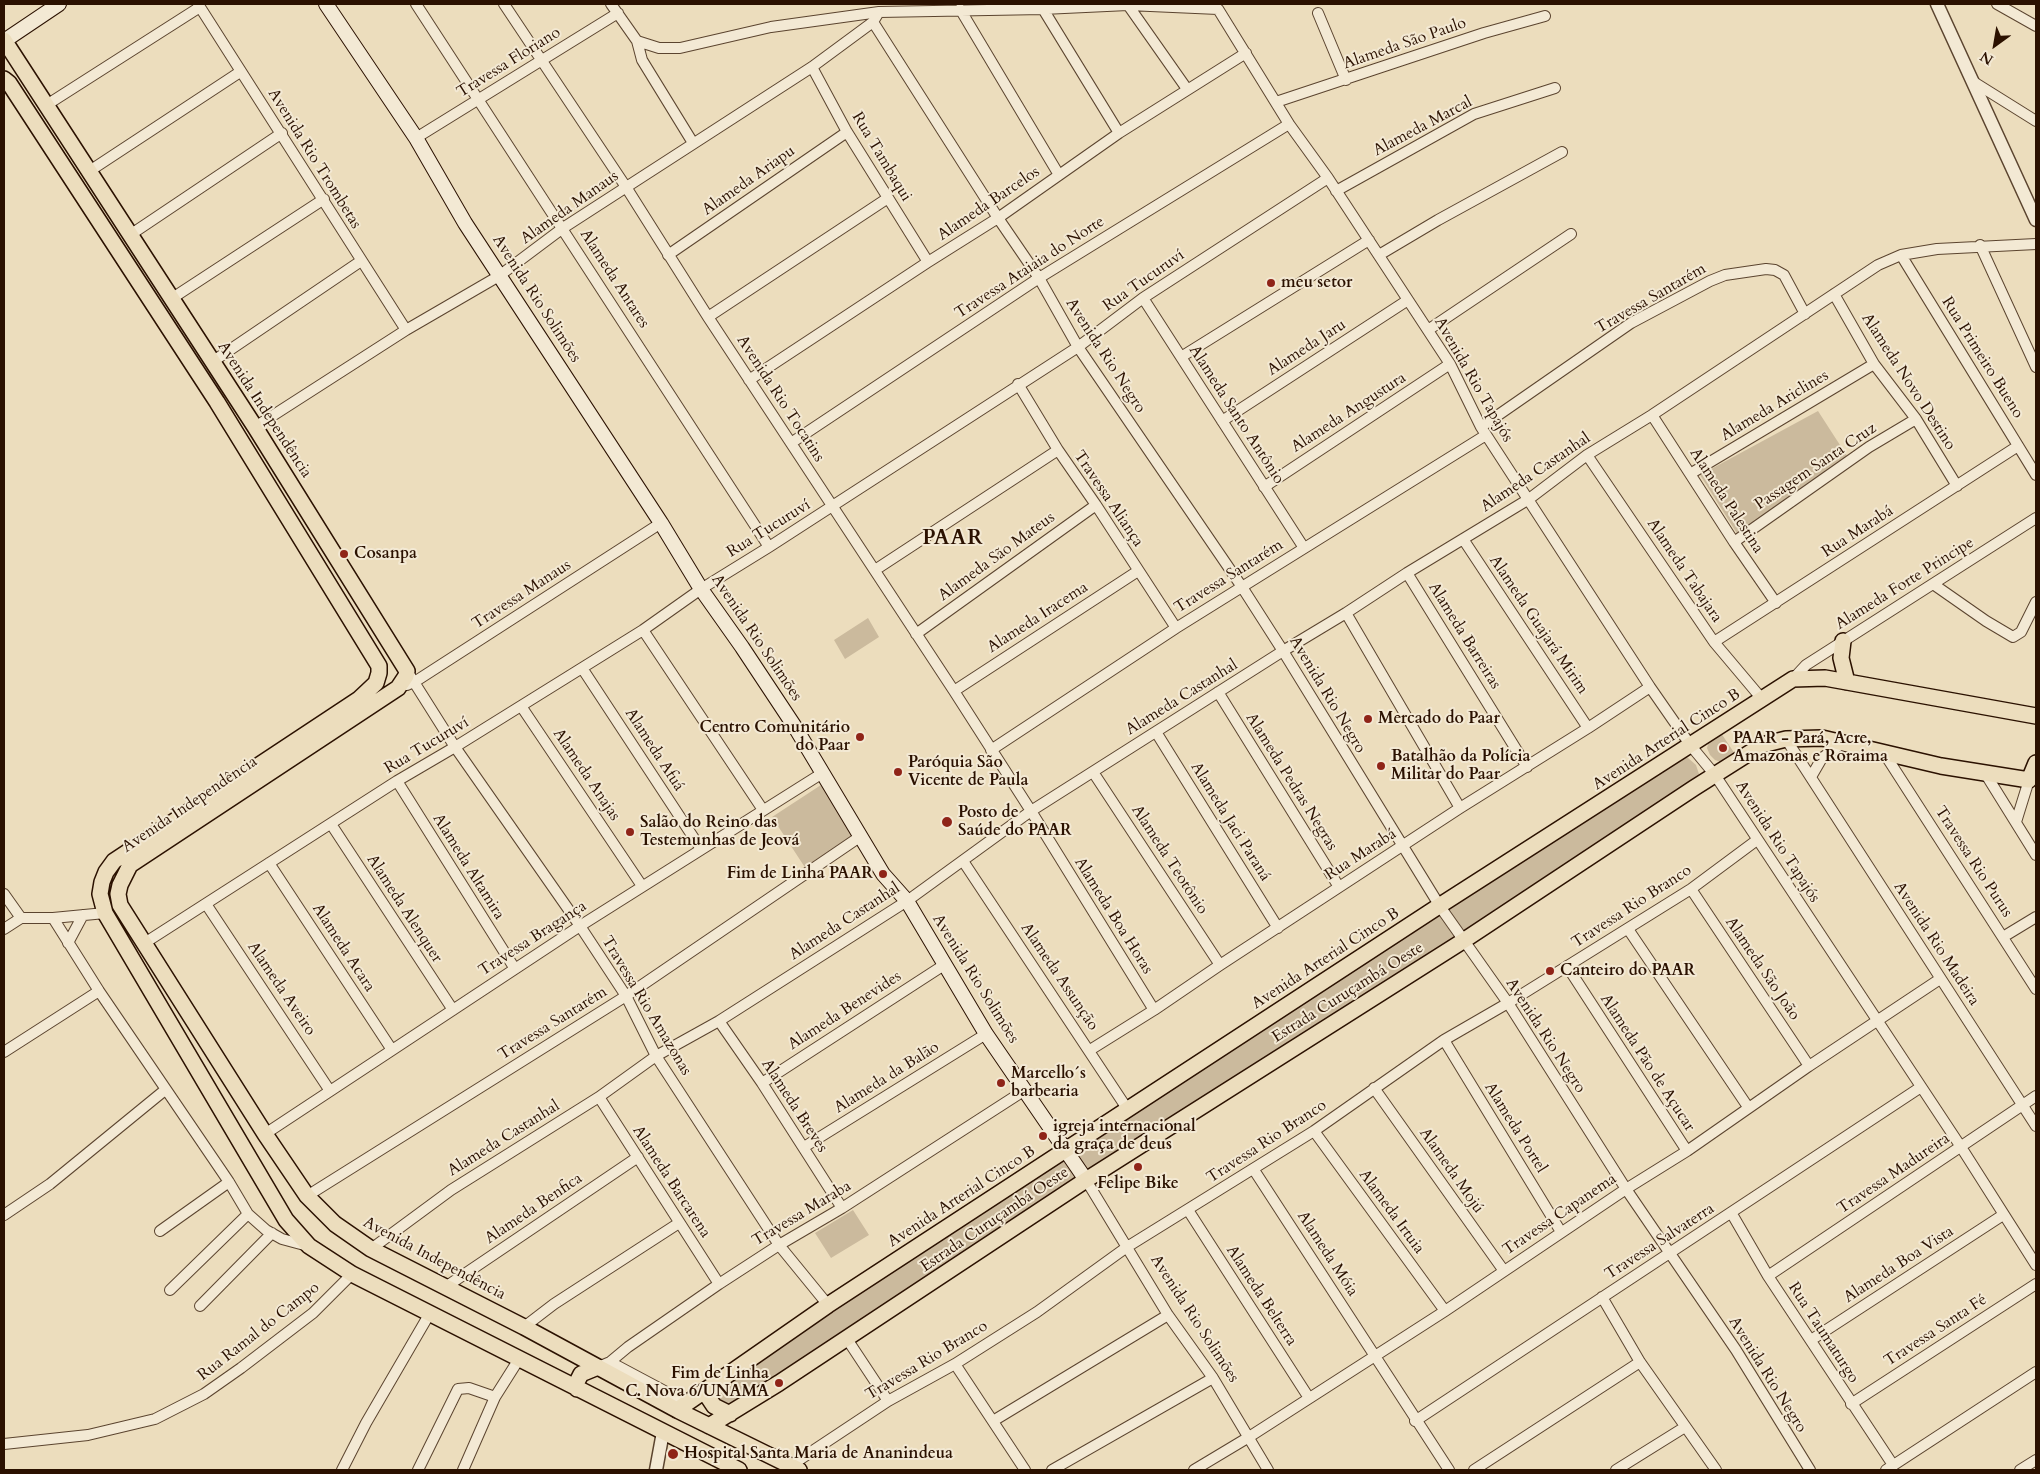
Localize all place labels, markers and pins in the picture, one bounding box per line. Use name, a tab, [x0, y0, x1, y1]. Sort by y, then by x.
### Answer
place label: meu setor	[1281, 273, 1352, 293]
marker: meu setor	[1265, 277, 1277, 289]
place label: Cosanpa	[354, 544, 417, 564]
marker: Cosanpa	[338, 548, 350, 560]
place label: Mercado do Paar	[1378, 709, 1500, 729]
marker: Mercado do Paar	[1362, 713, 1374, 725]
place label: Centro Comunitário do Paar	[700, 718, 850, 756]
place label: PAAR - Pará, Acre, Amazonas e Roraima	[1733, 729, 1888, 767]
marker: Centro Comunitário do Paar	[854, 731, 866, 743]
marker: PAAR - Pará, Acre, Amazonas e Roraima	[1717, 742, 1729, 754]
place label: Batalhão da Polícia Militar do Paar	[1391, 747, 1530, 785]
place label: Paróquia São Vicente de Paula	[908, 753, 1028, 791]
marker: Batalhão da Polícia Militar do Paar	[1375, 760, 1387, 772]
marker: Paróquia São Vicente de Paula	[892, 766, 904, 778]
place label: Posto de Saúde do PAAR	[958, 803, 1072, 841]
place label: Salão do Reino das Testemunhas de Jeová	[640, 813, 799, 851]
marker: Posto de Saúde do PAAR	[940, 815, 954, 829]
marker: Salão do Reino das Testemunhas de Jeová	[624, 826, 636, 838]
place label: Fim de Linha PAAR	[727, 864, 873, 884]
marker: Fim de Linha PAAR	[877, 868, 889, 880]
place label: Canteiro do PAAR	[1560, 961, 1695, 981]
marker: Canteiro do PAAR	[1544, 965, 1556, 977]
place label: Marcello´s barbearia	[1011, 1064, 1086, 1102]
marker: Marcello´s barbearia	[995, 1077, 1007, 1089]
place label: igreja internacional da graça de deus	[1053, 1117, 1196, 1155]
marker: igreja internacional da graça de deus	[1037, 1130, 1049, 1142]
marker: Felipe Bike	[1132, 1161, 1144, 1173]
place label: Felipe Bike	[1097, 1174, 1179, 1194]
place label: Fim de Linha C. Nova 6/UNAMA	[625, 1364, 769, 1402]
marker: Fim de Linha C. Nova 6/UNAMA	[773, 1377, 785, 1389]
place label: Hospital Santa Maria de Ananindeua	[684, 1444, 953, 1464]
marker: Hospital Santa Maria de Ananindeua	[666, 1447, 680, 1461]

